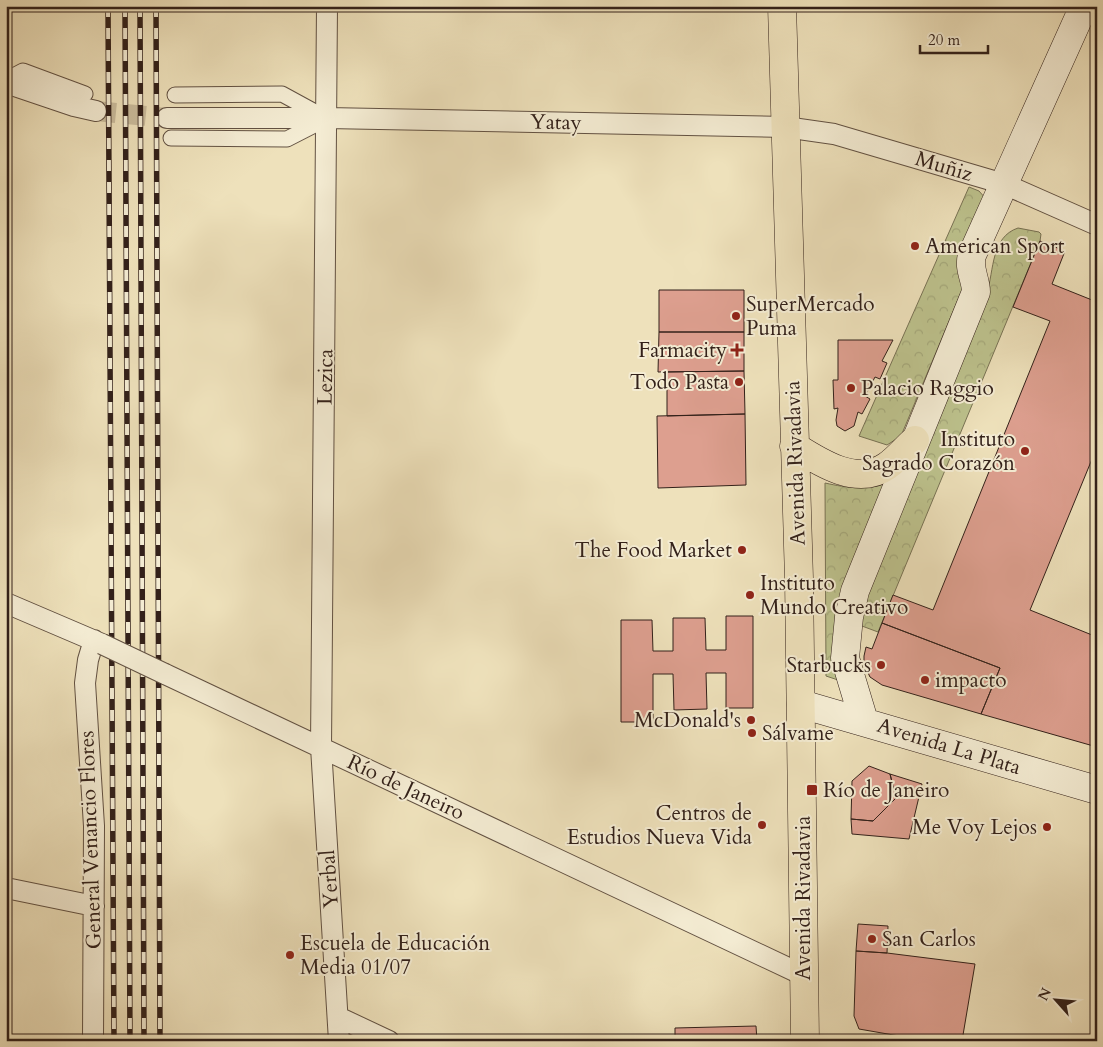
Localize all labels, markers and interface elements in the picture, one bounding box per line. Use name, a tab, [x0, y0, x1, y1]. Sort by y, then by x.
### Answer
scale bar	[920, 22, 988, 54]
text: 20 m	[928, 30, 960, 50]
street label: Yatay	[530, 108, 582, 137]
street label: Muñiz	[912, 144, 977, 189]
place label: American Sport	[925, 232, 1065, 261]
marker: American Sport	[909, 240, 921, 252]
place label: SuperMercado Puma	[746, 290, 875, 343]
marker: SuperMercado Puma	[730, 310, 742, 322]
place label: Farmacity	[638, 336, 727, 365]
marker: Farmacity	[731, 344, 743, 356]
street label: Lezica	[311, 349, 340, 405]
place label: Todo Pasta	[630, 368, 729, 397]
place label: Palacio Raggio	[861, 374, 994, 403]
marker: Todo Pasta	[733, 376, 745, 388]
street label: Avenida Rivadavia	[778, 380, 813, 546]
marker: Palacio Raggio	[845, 382, 857, 394]
place label: Instituto Sagrado Corazón	[862, 425, 1015, 478]
marker: Instituto Sagrado Corazón	[1019, 445, 1031, 457]
place label: The Food Market	[574, 536, 732, 565]
marker: The Food Market	[736, 544, 748, 556]
place label: Instituto Mundo Creativo	[760, 569, 908, 622]
marker: Instituto Mundo Creativo	[744, 589, 756, 601]
place label: Starbucks	[786, 651, 871, 680]
marker: Starbucks	[875, 659, 887, 671]
place label: impacto	[935, 666, 1006, 695]
marker: impacto	[919, 674, 931, 686]
place label: McDonald's	[634, 706, 741, 735]
street label: Avenida La Plata	[873, 711, 1024, 782]
marker: McDonald's	[745, 714, 757, 726]
place label: Sálvame	[762, 719, 834, 748]
marker: Sálvame	[746, 727, 758, 739]
street label: General Venancio Flores	[72, 730, 109, 950]
street label: Río de Janeiro	[342, 748, 469, 827]
place label: Río de Janeiro	[823, 776, 949, 805]
marker: Río de Janeiro	[805, 783, 819, 797]
place label: Centros de Estudios Nueva Vida	[567, 799, 752, 852]
place label: Me Voy Lejos	[912, 813, 1037, 842]
street label: Avenida Rivadavia	[789, 816, 818, 980]
marker: Centros de Estudios Nueva Vida	[756, 819, 768, 831]
marker: Me Voy Lejos	[1041, 821, 1053, 833]
street label: Yerbal	[313, 849, 346, 909]
place label: San Carlos	[882, 925, 976, 954]
place label: Escuela de Educación Media 01/07	[300, 929, 490, 982]
marker: San Carlos	[866, 933, 878, 945]
marker: Escuela de Educación Media 01/07	[284, 949, 296, 961]
north arrow	[1030, 974, 1080, 1024]
text: N	[1034, 985, 1056, 1004]

